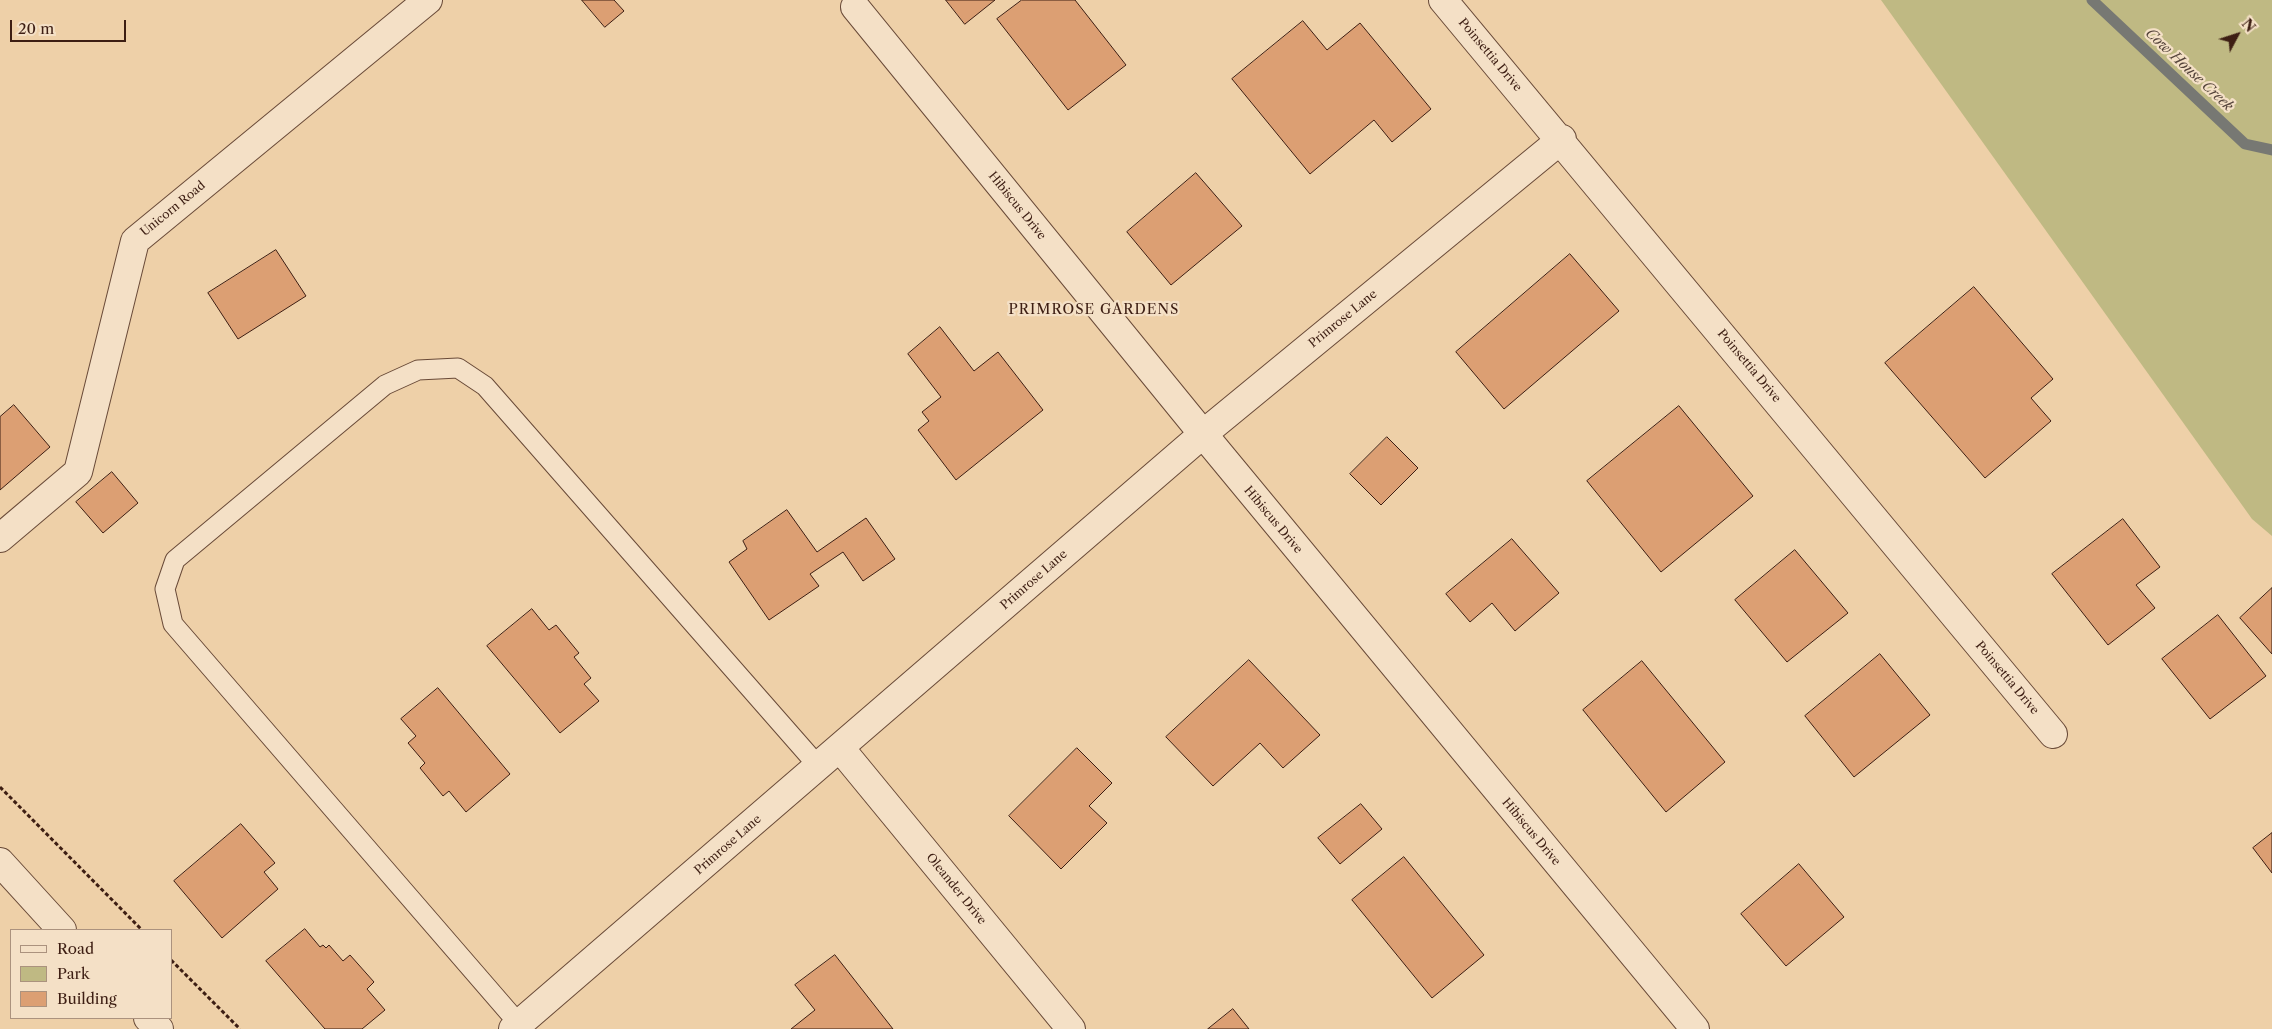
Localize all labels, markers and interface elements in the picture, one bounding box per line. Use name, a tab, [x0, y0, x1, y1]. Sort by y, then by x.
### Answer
scale bar	[12, 10, 129, 42]
north arrow	[2212, 10, 2262, 60]
text: N	[2238, 15, 2259, 36]
street label: Poinsettia Drive	[1455, 16, 1525, 94]
text: 20 m	[18, 19, 54, 38]
water label: Cow House Creek	[2142, 25, 2236, 115]
street label: Hibiscus Drive	[985, 169, 1049, 243]
street label: Unicorn Road	[138, 178, 208, 240]
street label: Primrose Lane	[1306, 287, 1380, 351]
district label: PRIMROSE GARDENS	[1007, 302, 1181, 318]
street label: Poinsettia Drive	[1714, 327, 1784, 405]
street label: Hibiscus Drive	[1241, 483, 1305, 557]
street label: Primrose Lane	[998, 547, 1070, 613]
street label: Poinsettia Drive	[1972, 639, 2042, 717]
street label: Hibiscus Drive	[1499, 795, 1563, 869]
street label: Primrose Lane	[692, 812, 764, 878]
street label: Oleander Drive	[923, 850, 989, 928]
legend	[10, 929, 172, 1019]
text: Road	[57, 939, 94, 958]
text: Park	[57, 964, 90, 983]
text: Building	[57, 989, 117, 1008]

